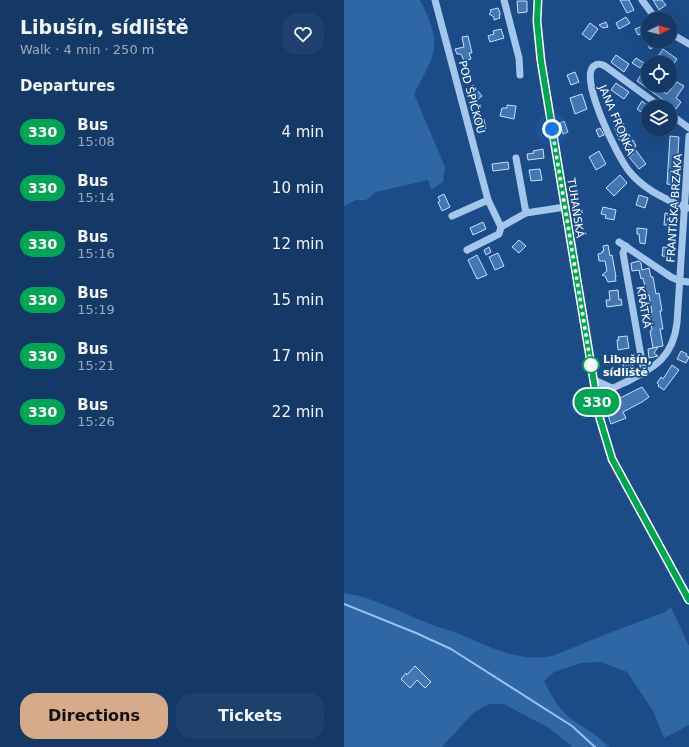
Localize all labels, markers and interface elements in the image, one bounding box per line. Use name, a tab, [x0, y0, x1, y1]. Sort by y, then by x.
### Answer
north arrow	[641, 12, 677, 48]
map controls	[641, 12, 677, 136]
button: heart	[282, 13, 324, 55]
text: Libušín, sídliště	[20, 16, 189, 38]
text: Walk · 4 min · 250 m	[20, 42, 154, 57]
button: locate	[641, 56, 677, 92]
street label: POD ŠPIČKOU	[456, 59, 488, 135]
text: Departures	[20, 77, 115, 95]
street label: JANA FROŇKA	[595, 82, 637, 158]
button: layers	[641, 100, 677, 136]
text: Bus	[77, 116, 108, 134]
your location	[542, 119, 562, 139]
text: 4 min	[281, 123, 324, 141]
text: 330	[28, 124, 57, 140]
text: 15:08	[77, 134, 115, 149]
street label: FRANTIŠKA BRZÁKA	[664, 153, 685, 263]
text: Bus	[77, 172, 108, 190]
street label: TUHAŇSKÁ	[564, 176, 587, 239]
text: 10 min	[272, 179, 324, 197]
text: 330	[28, 180, 57, 196]
text: 15:14	[77, 190, 115, 205]
text: Bus	[77, 228, 108, 246]
text: 12 min	[272, 235, 324, 253]
text: 330	[28, 236, 57, 252]
text: 15:16	[77, 246, 115, 261]
text: Bus	[77, 284, 108, 302]
street label: KRÁTKÁ	[633, 285, 654, 330]
text: 15 min	[272, 291, 324, 309]
text: 330	[28, 292, 57, 308]
text: 15:19	[77, 302, 115, 317]
text: Bus	[77, 340, 108, 358]
text: 17 min	[272, 347, 324, 365]
text: 330	[28, 348, 57, 364]
place label: Libušín, sídliště	[603, 353, 652, 379]
marker: Libušín, sídliště	[582, 356, 600, 374]
text: 15:21	[77, 358, 115, 373]
line badge: 330	[574, 389, 620, 415]
text: 330	[582, 394, 612, 410]
text: Bus	[77, 396, 108, 414]
text: 22 min	[272, 403, 324, 421]
text: 330	[28, 404, 57, 420]
text: 15:26	[77, 414, 115, 429]
button: Directions	[20, 693, 168, 739]
button: Tickets	[176, 693, 324, 739]

